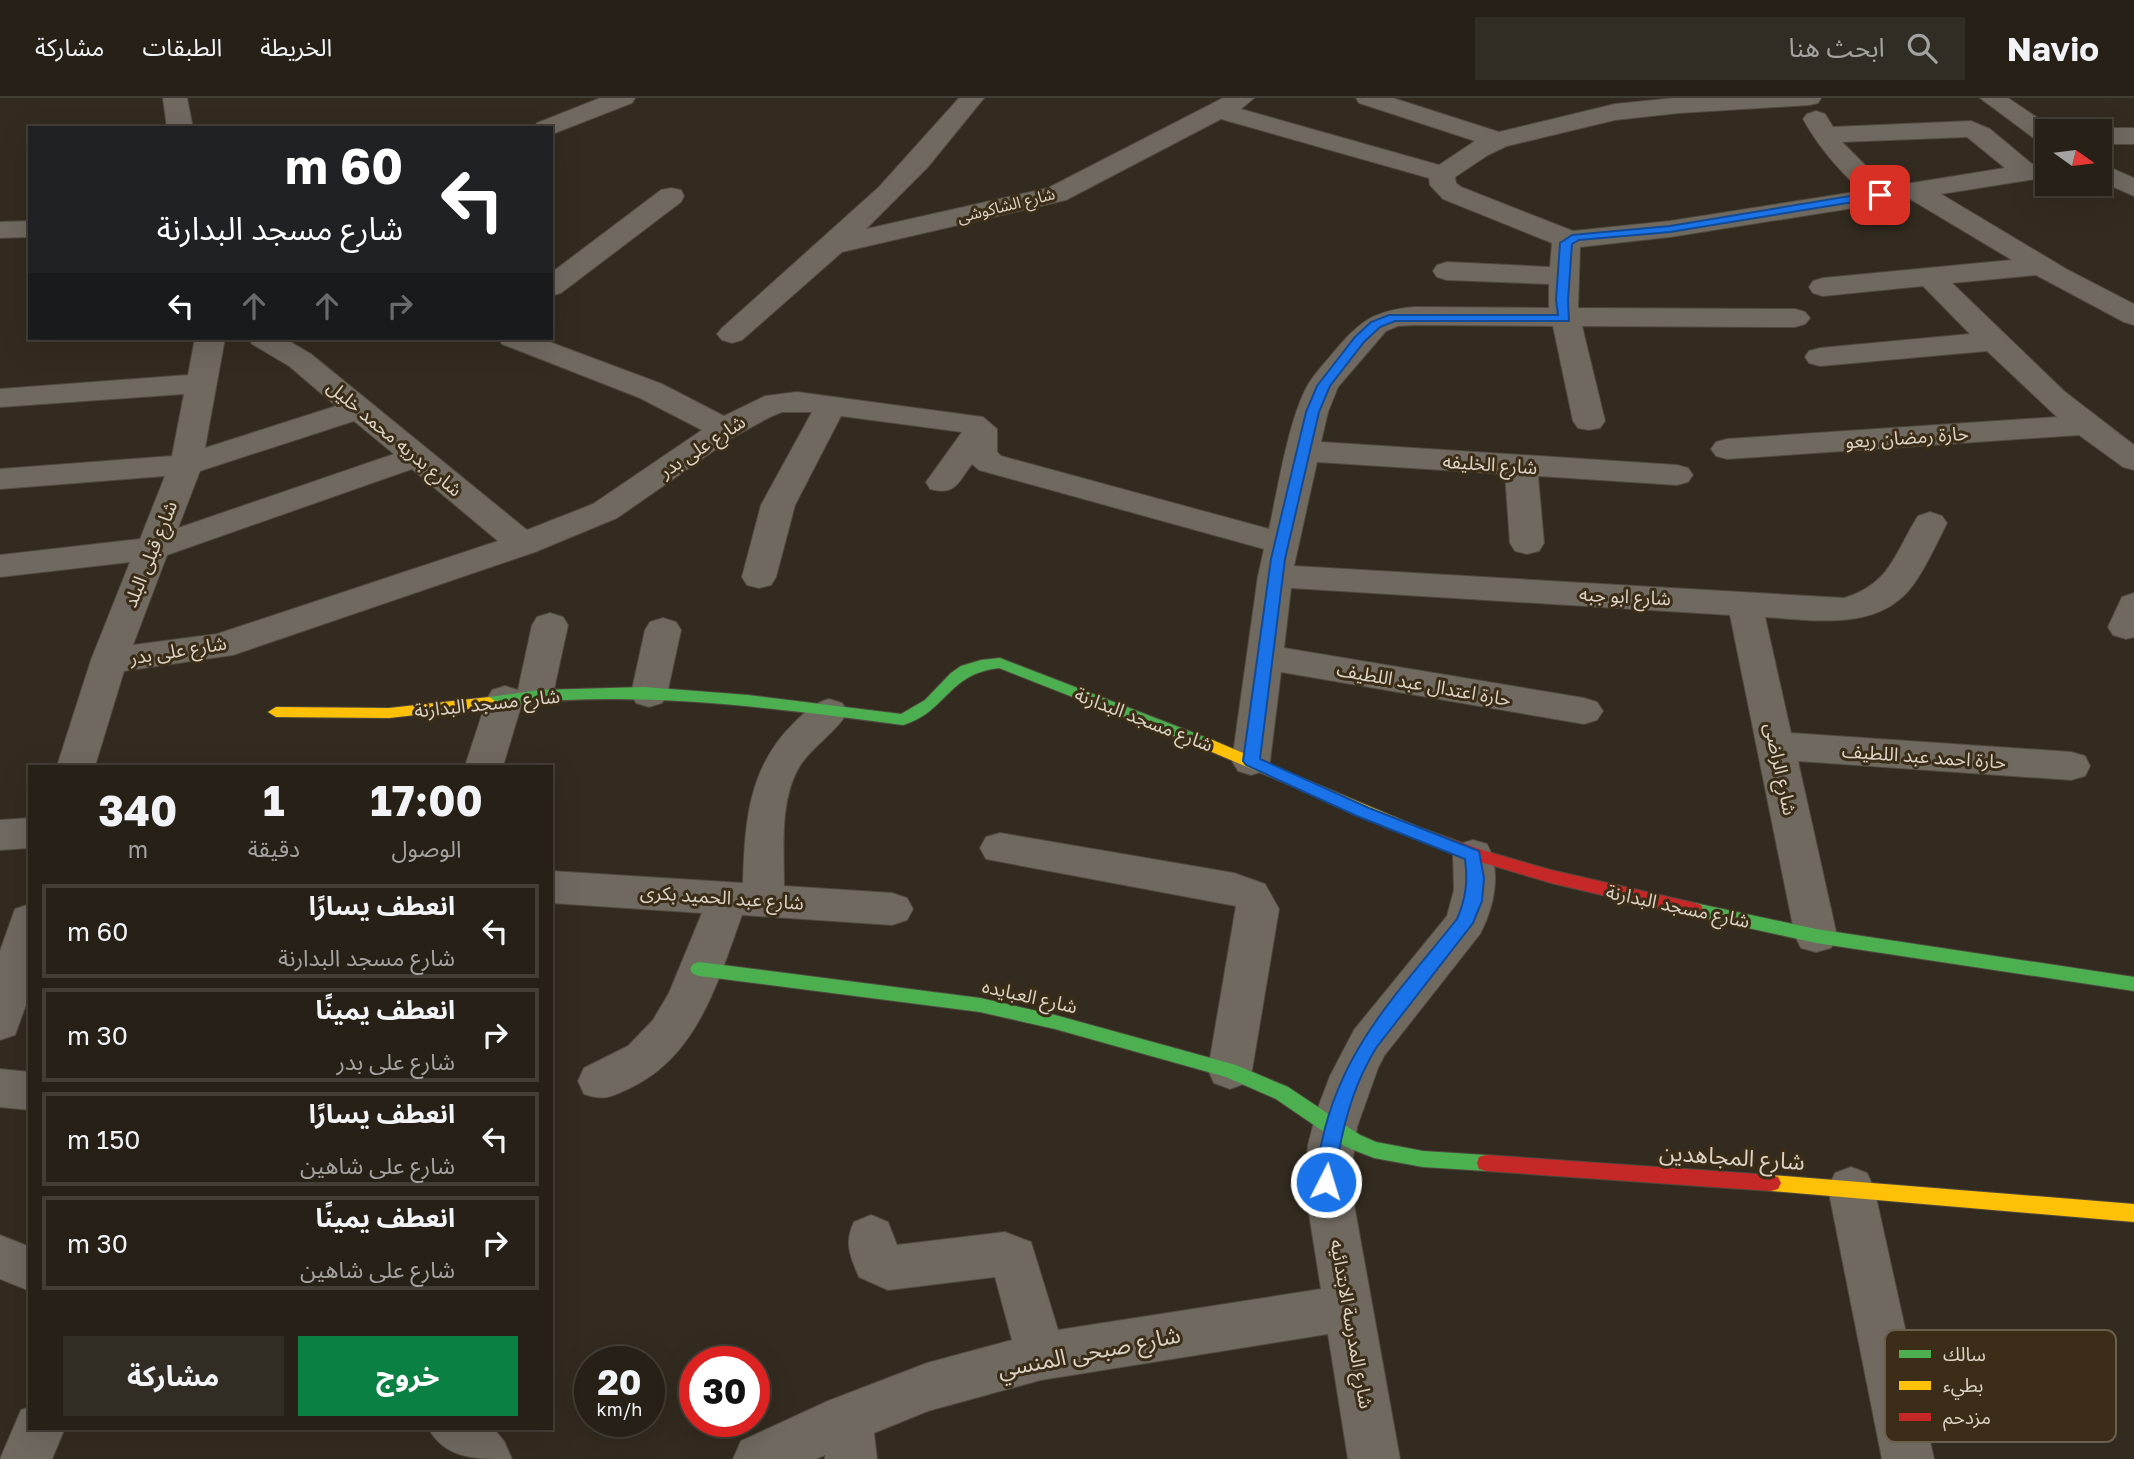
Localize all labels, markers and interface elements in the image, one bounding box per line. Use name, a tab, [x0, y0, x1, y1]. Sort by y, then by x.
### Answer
search box	[1475, 17, 1965, 80]
icon: search	[1903, 29, 1941, 67]
text: Navio	[2007, 29, 2099, 68]
text: مشاركة	[35, 32, 104, 61]
text: الطبقات	[142, 32, 222, 61]
text: الخريطة	[260, 32, 332, 61]
text: ابحث هنا	[1789, 32, 1885, 63]
north arrow	[2035, 119, 2112, 196]
map controls	[2035, 119, 2112, 196]
text: 60 m	[285, 136, 403, 195]
icon: left	[427, 154, 518, 245]
pin	[1850, 165, 1910, 225]
icon: arrive	[1861, 176, 1899, 214]
street label: شارع الشاكوشى	[955, 183, 1058, 230]
text: شارع مسجد البدارنة	[157, 209, 403, 247]
icon: left	[162, 287, 200, 325]
icon: ahead	[235, 287, 273, 325]
icon: ahead	[308, 287, 346, 325]
icon: right	[381, 287, 419, 325]
street label: شارع بدريه محمد خليل	[321, 375, 467, 503]
street label: شارع على بدر	[654, 409, 751, 485]
street label: حارة رمضان ريعو	[1844, 421, 1970, 453]
street label: شارع الخليفه	[1442, 449, 1538, 481]
street label: شارع قبلى البلد	[118, 497, 184, 612]
street label: شارع ابو جبه	[1578, 582, 1672, 612]
street label: شارع على بدر	[127, 630, 229, 672]
street label: حارة اعتدال عبد اللطيف	[1335, 657, 1513, 711]
street label: شارع مسجد البدارنة	[1071, 682, 1217, 758]
street label: شارع مسجد البدارنة	[413, 683, 561, 725]
street label: شارع الراضى	[1758, 721, 1803, 818]
street label: حارة احمد عبد اللطيف	[1841, 738, 2007, 774]
text: 1	[263, 775, 285, 825]
text: 17:00	[370, 775, 483, 825]
text: 340	[98, 785, 177, 835]
text: دقيقة	[248, 834, 300, 862]
text: الوصول	[392, 834, 461, 862]
text: m	[128, 835, 148, 863]
street label: شارع عبد الحميد بكرى	[639, 879, 805, 917]
street label: شارع مسجد البدارنة	[1604, 879, 1752, 935]
text: انعطف يسارًا	[309, 890, 455, 921]
icon: left	[476, 912, 514, 950]
text: 60 m	[67, 916, 128, 947]
text: شارع مسجد البدارنة	[278, 943, 455, 971]
street label: شارع العبايده	[980, 973, 1080, 1021]
text: انعطف يمينًا	[316, 994, 455, 1025]
icon: right	[476, 1016, 514, 1054]
text: 30 m	[67, 1020, 128, 1051]
text: شارع على بدر	[336, 1047, 455, 1075]
text: انعطف يسارًا	[309, 1098, 455, 1129]
icon: left	[476, 1120, 514, 1158]
text: 150 m	[67, 1124, 140, 1155]
street label: شارع المجاهدين	[1658, 1137, 1806, 1179]
position arrow	[1289, 1145, 1363, 1219]
text: شارع على شاهين	[300, 1151, 455, 1179]
text: انعطف يمينًا	[316, 1202, 455, 1233]
icon: right	[476, 1224, 514, 1262]
text: 30 m	[67, 1228, 128, 1259]
street label: شارع المدرسة الابتدائيه	[1323, 1237, 1379, 1411]
text: شارع على شاهين	[300, 1255, 455, 1283]
street label: شارع صبحى المنسي	[995, 1320, 1183, 1387]
legend	[1885, 1330, 2116, 1442]
button: مشاركة	[63, 1336, 284, 1416]
button: خروج	[298, 1336, 518, 1416]
text: سالك	[1943, 1342, 1986, 1365]
speed limit sign: 30	[679, 1346, 770, 1437]
text: 20	[597, 1361, 642, 1403]
text: بطيء	[1943, 1373, 1983, 1400]
text: km/h	[597, 1398, 642, 1420]
text: مزدحم	[1943, 1405, 1991, 1432]

